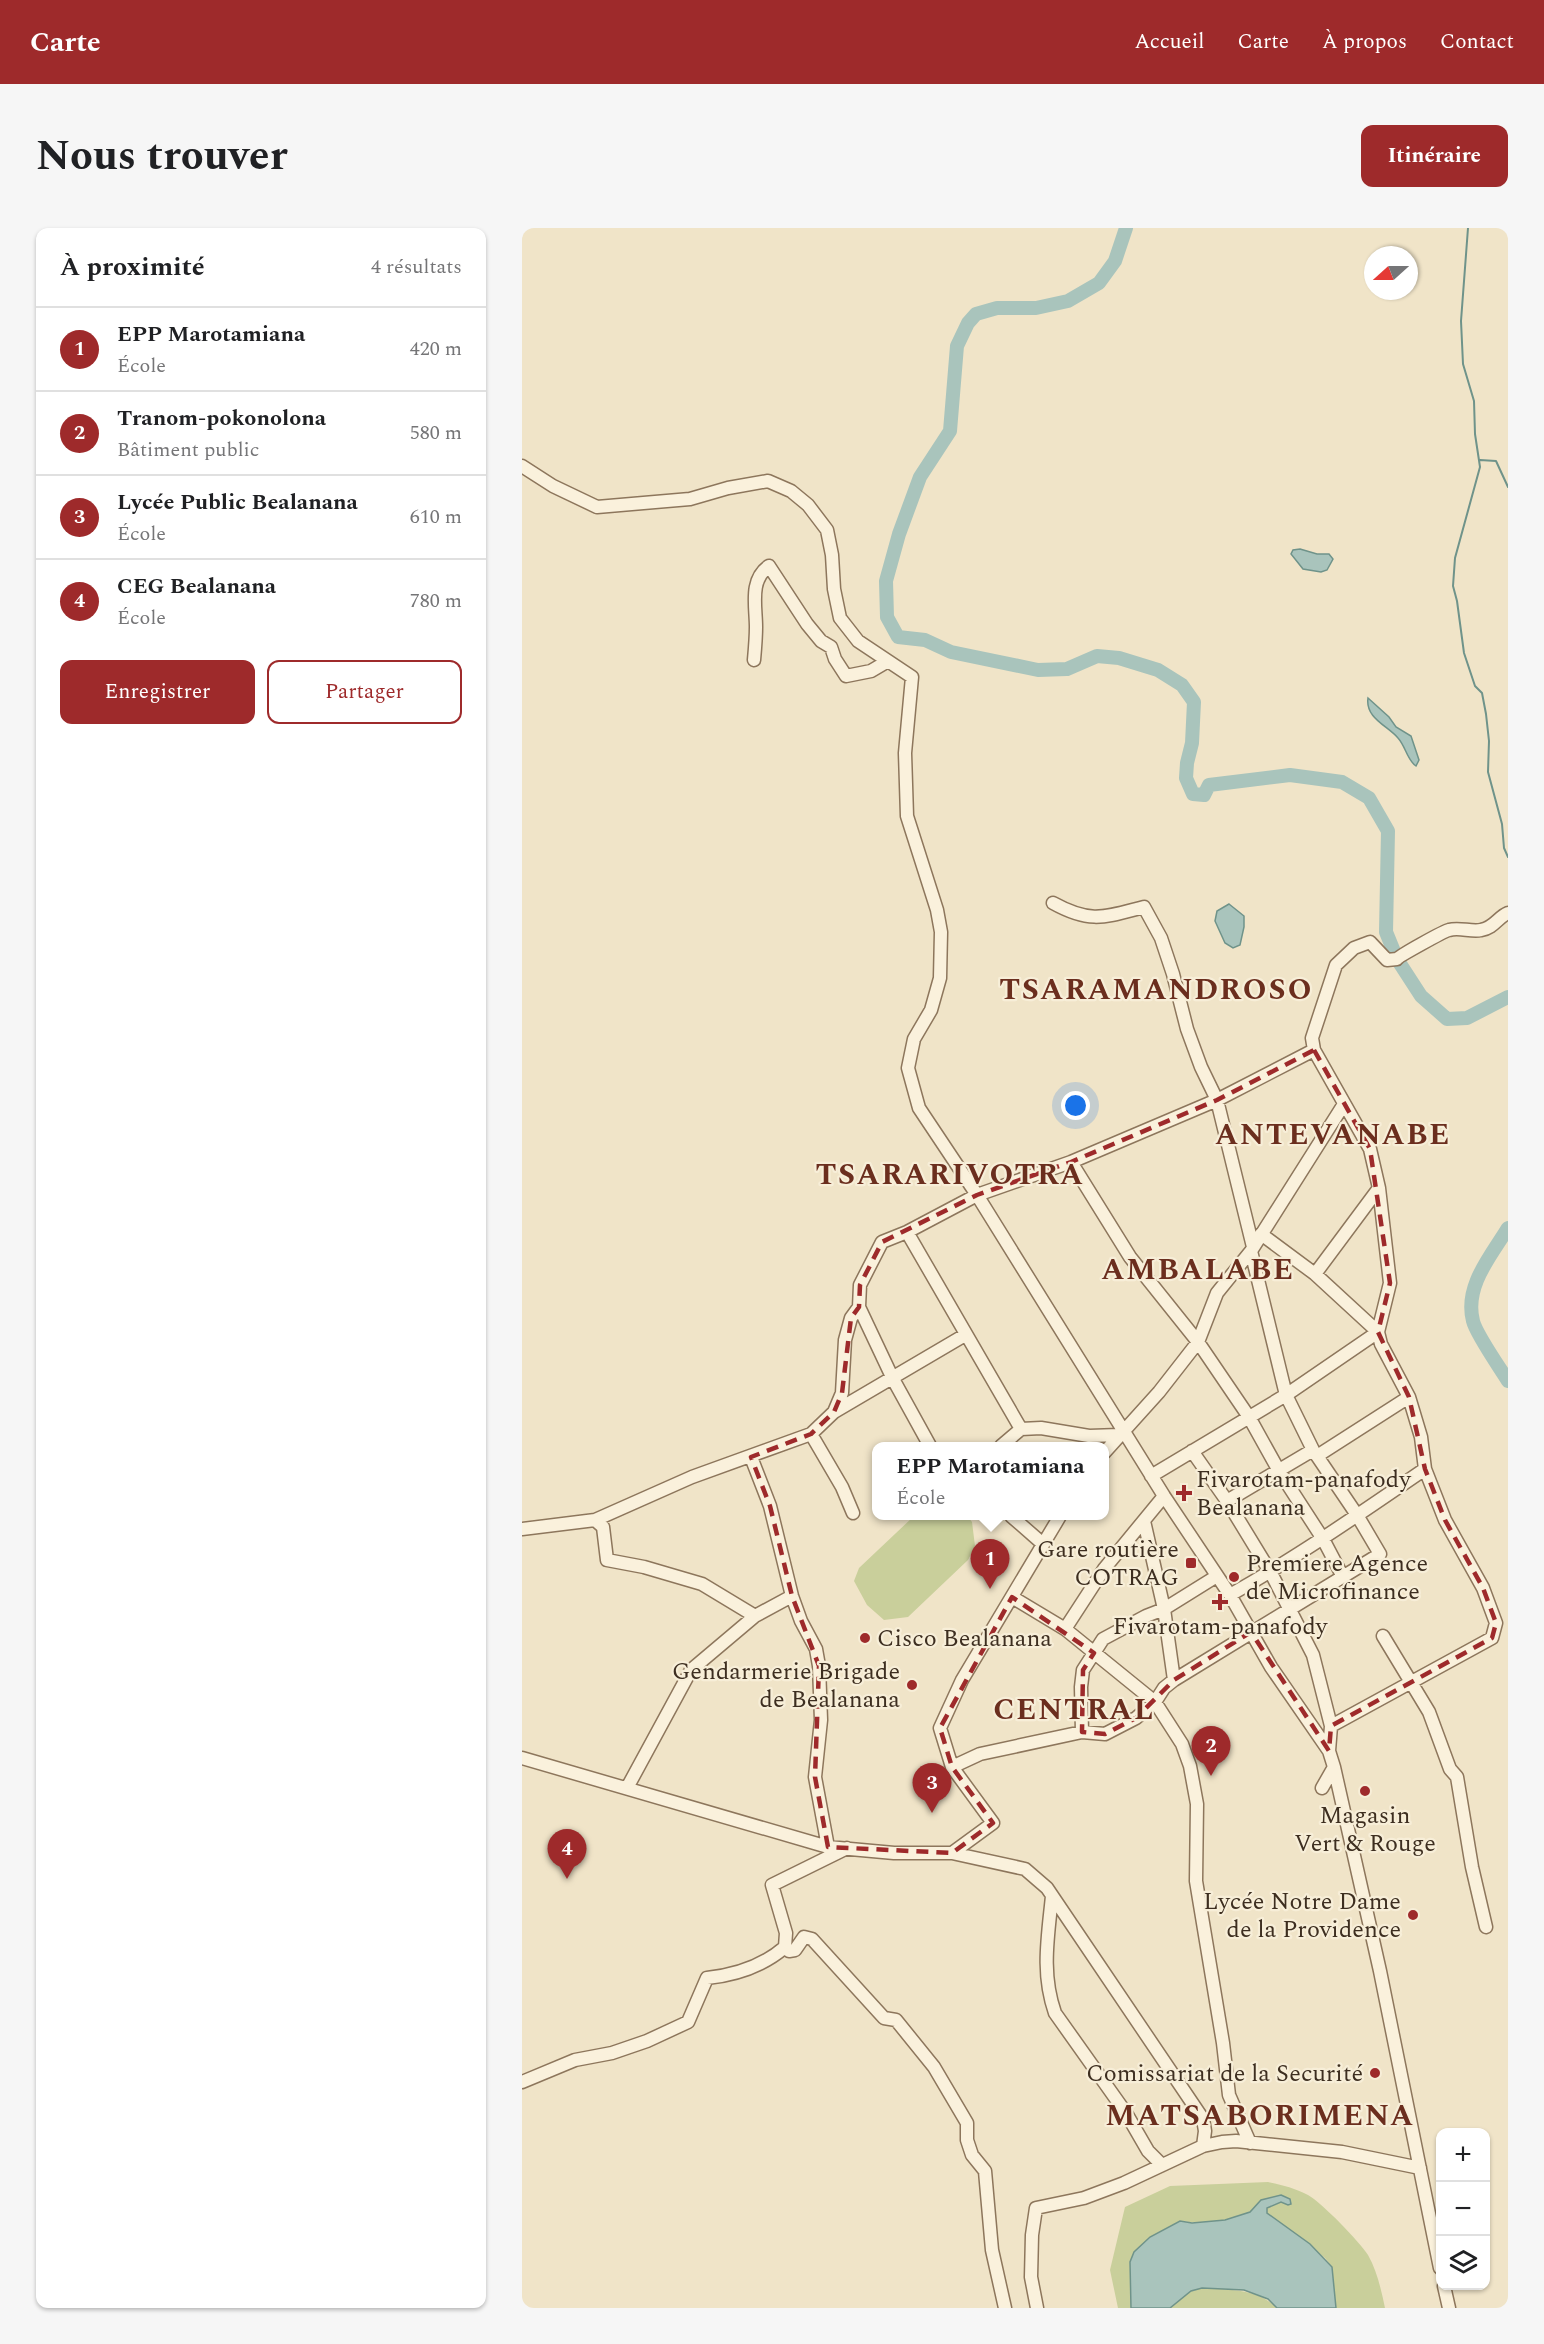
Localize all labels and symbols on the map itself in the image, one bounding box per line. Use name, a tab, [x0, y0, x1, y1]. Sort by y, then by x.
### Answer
north arrow	[1364, 246, 1418, 300]
district label: TSARAMANDROSO	[999, 967, 1313, 1013]
your location	[1061, 1091, 1090, 1120]
district label: ANTEVANABE	[1215, 1112, 1451, 1158]
district label: TSARARIVOTRA	[816, 1152, 1084, 1198]
district label: AMBALABE	[1101, 1247, 1295, 1293]
place label: Fivarotam-panafody Bealanana	[1196, 1462, 1412, 1526]
marker: Fivarotam-panafody Bealanana	[1177, 1486, 1191, 1500]
place label: Gare routière COTRAG	[1037, 1532, 1179, 1596]
pin: 1	[970, 1540, 1010, 1589]
place label: Premiere Agence de Microfinance	[1246, 1546, 1428, 1610]
marker: Gare routière COTRAG	[1184, 1556, 1198, 1570]
marker: Premiere Agence de Microfinance	[1227, 1570, 1241, 1584]
marker: Fivarotam-panafody	[1213, 1595, 1227, 1609]
place label: Fivarotam-panafody	[1113, 1609, 1329, 1645]
place label: Cisco Bealanana	[877, 1621, 1052, 1657]
marker: Cisco Bealanana	[858, 1631, 872, 1645]
place label: Gendarmerie Brigade de Bealanana	[672, 1654, 900, 1718]
marker: Gendarmerie Brigade de Bealanana	[905, 1678, 919, 1692]
district label: CENTRAL	[993, 1687, 1155, 1733]
pin: 2	[1192, 1726, 1230, 1776]
pin: 3	[912, 1764, 952, 1813]
marker: Magasin Vert & Rouge	[1358, 1784, 1372, 1798]
place label: Magasin Vert & Rouge	[1294, 1798, 1436, 1862]
pin: 4	[548, 1830, 586, 1879]
place label: Lycée Notre Dame de la Providence	[1203, 1884, 1401, 1948]
marker: Lycée Notre Dame de la Providence	[1406, 1908, 1420, 1922]
place label: Comissariat de la Securité	[1086, 2056, 1363, 2092]
marker: Comissariat de la Securité	[1368, 2066, 1382, 2080]
district label: MATSABORIMENA	[1105, 2093, 1415, 2139]

